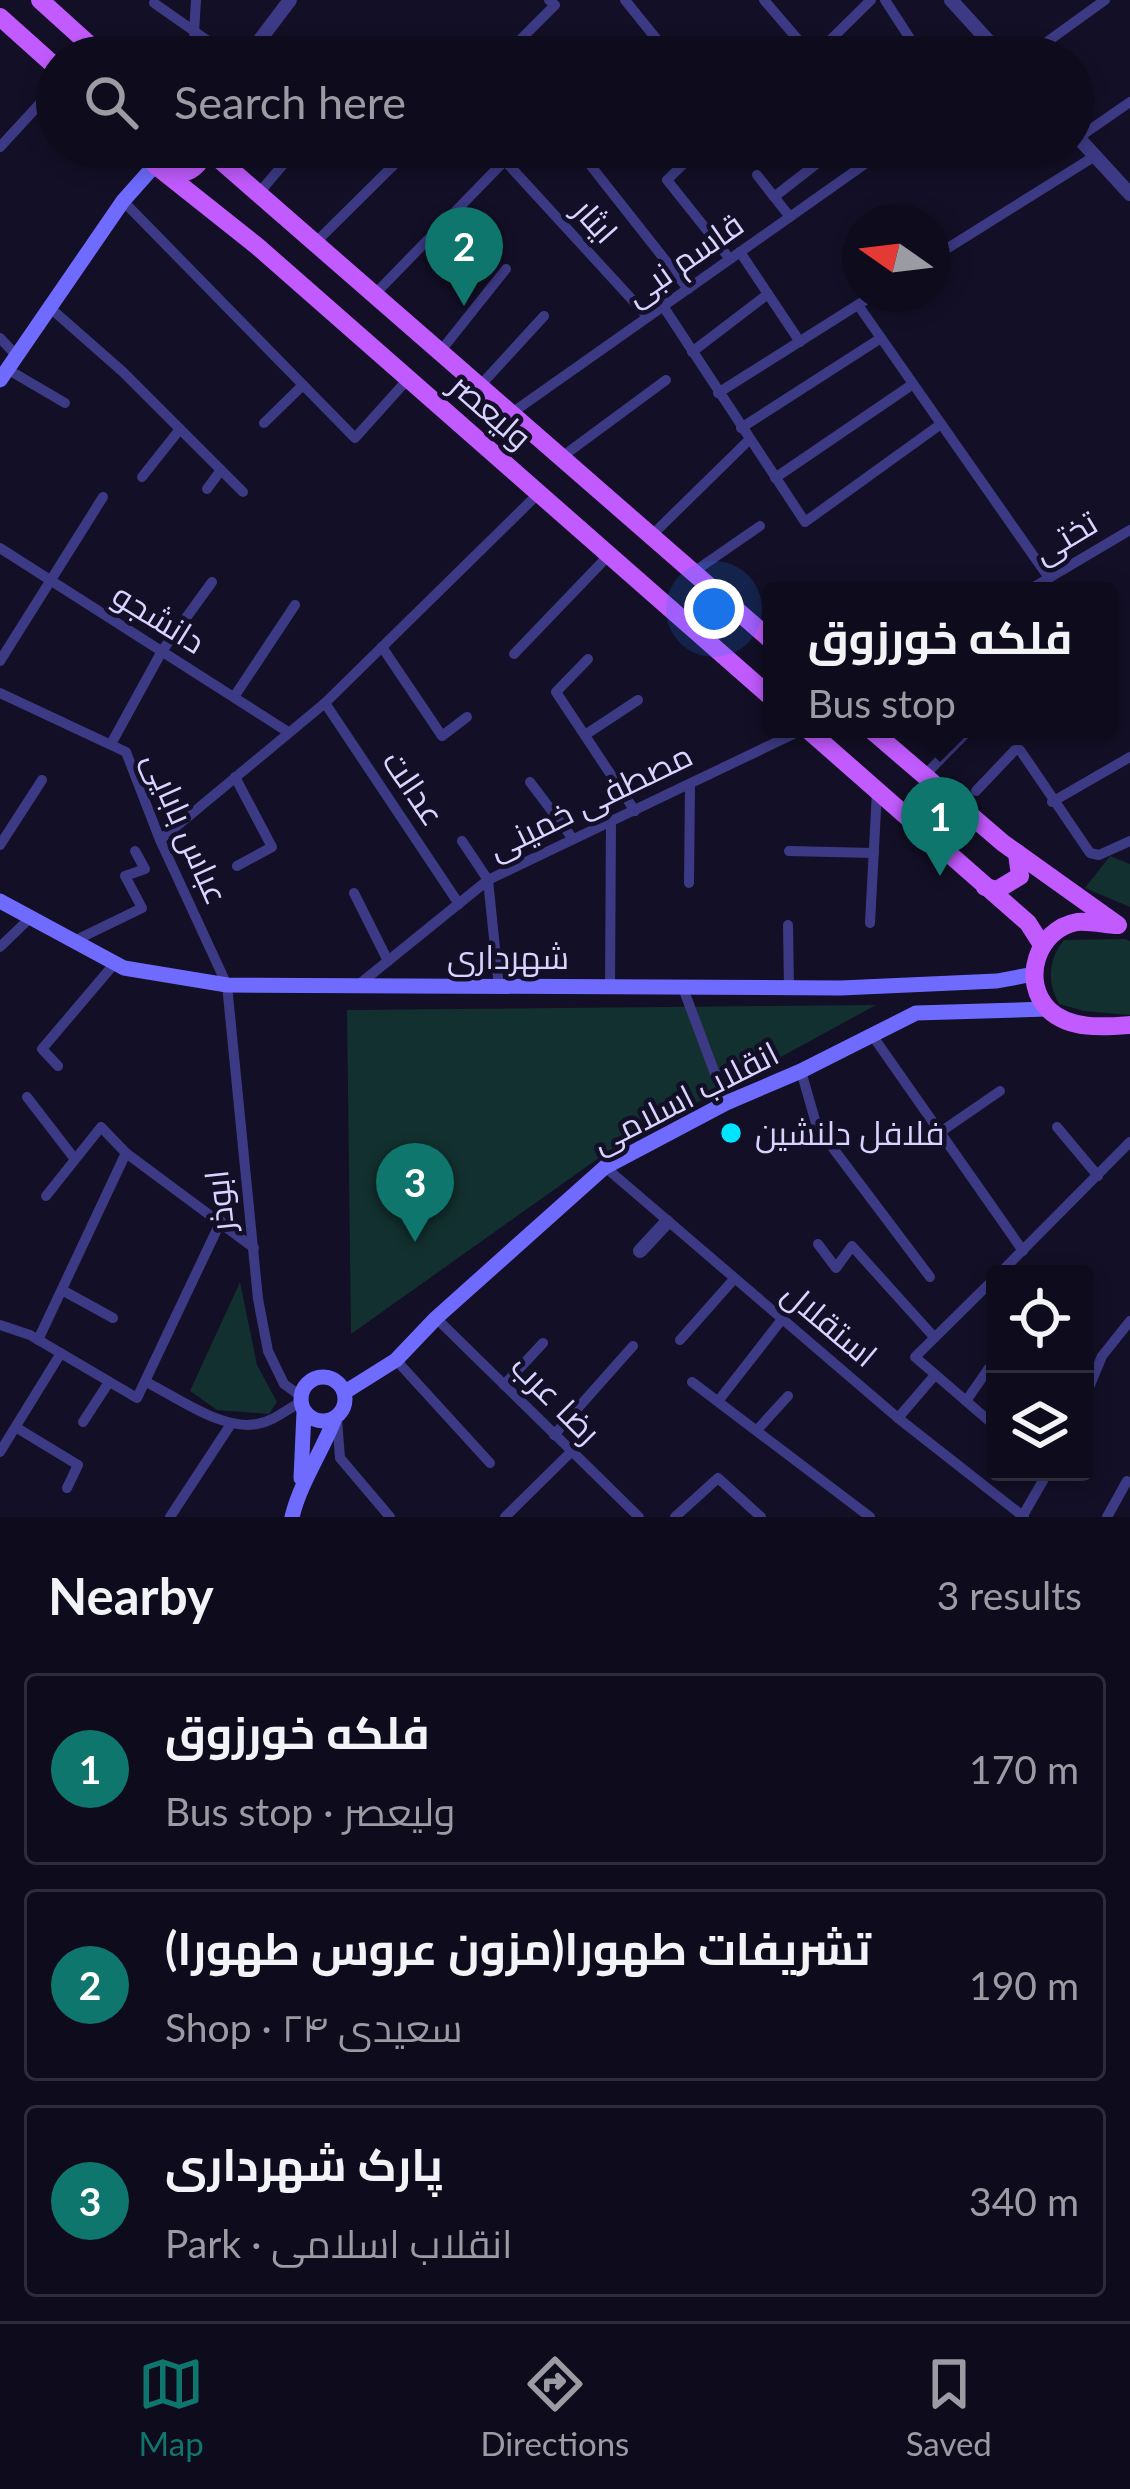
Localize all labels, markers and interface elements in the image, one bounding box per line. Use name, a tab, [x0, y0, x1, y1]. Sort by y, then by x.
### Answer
search box	[36, 36, 1094, 168]
icon: search	[78, 69, 144, 135]
text: Search here	[174, 75, 406, 129]
street label: ایثار	[565, 188, 627, 251]
street label: قاسم نبی	[617, 203, 752, 317]
north arrow	[842, 204, 950, 312]
pin: 2	[425, 207, 503, 306]
street label: ولیعصر	[441, 363, 541, 457]
street label: تختی	[1025, 502, 1105, 572]
street label: دانشجو	[106, 573, 213, 662]
your location	[684, 579, 744, 639]
popup	[763, 582, 1117, 738]
text: فلکه خورزوق	[808, 610, 1072, 664]
text: Bus stop	[808, 680, 956, 726]
street label: مصطفی خمینی	[481, 733, 699, 869]
street label: عدالت	[375, 742, 454, 833]
street label: عباس بابایی	[134, 745, 238, 911]
pin: 1	[901, 777, 979, 876]
street label: شهرداری	[447, 936, 569, 977]
street label: انقلاب اسلامی	[585, 1032, 785, 1162]
place label: فلافل دلنشین	[755, 1112, 945, 1154]
marker: فلافل دلنشین	[718, 1120, 744, 1146]
pin: 3	[376, 1143, 454, 1242]
street label: ابوذر	[195, 1168, 242, 1236]
map controls	[986, 1265, 1094, 1481]
button: locate	[986, 1265, 1094, 1373]
street label: استقلال	[775, 1272, 886, 1375]
street label: رضا عرب	[503, 1345, 610, 1452]
button: layers	[986, 1373, 1094, 1481]
text: Nearby	[48, 1565, 214, 1626]
text: 3 results	[937, 1572, 1082, 1618]
text: فلکه خورزوق	[165, 1705, 430, 1759]
text: 1	[79, 1746, 101, 1792]
text: 170 m	[969, 1746, 1079, 1792]
text: Bus stop · ولیعصر	[165, 1788, 455, 1834]
text: تشریفات طهورا(مزون عروس طهورا)	[165, 1921, 871, 1975]
text: 2	[79, 1962, 101, 2008]
text: 190 m	[969, 1962, 1079, 2008]
text: Shop · ۲۴ سعیدی	[165, 2004, 462, 2050]
text: پارک شهرداری	[165, 2137, 443, 2191]
text: 3	[79, 2178, 101, 2224]
text: 340 m	[969, 2178, 1079, 2224]
text: Park · انقلاب اسلامی	[165, 2220, 513, 2266]
tab: Map	[138, 2351, 204, 2463]
tab: Directions	[480, 2351, 629, 2463]
tab: Saved	[906, 2351, 992, 2463]

